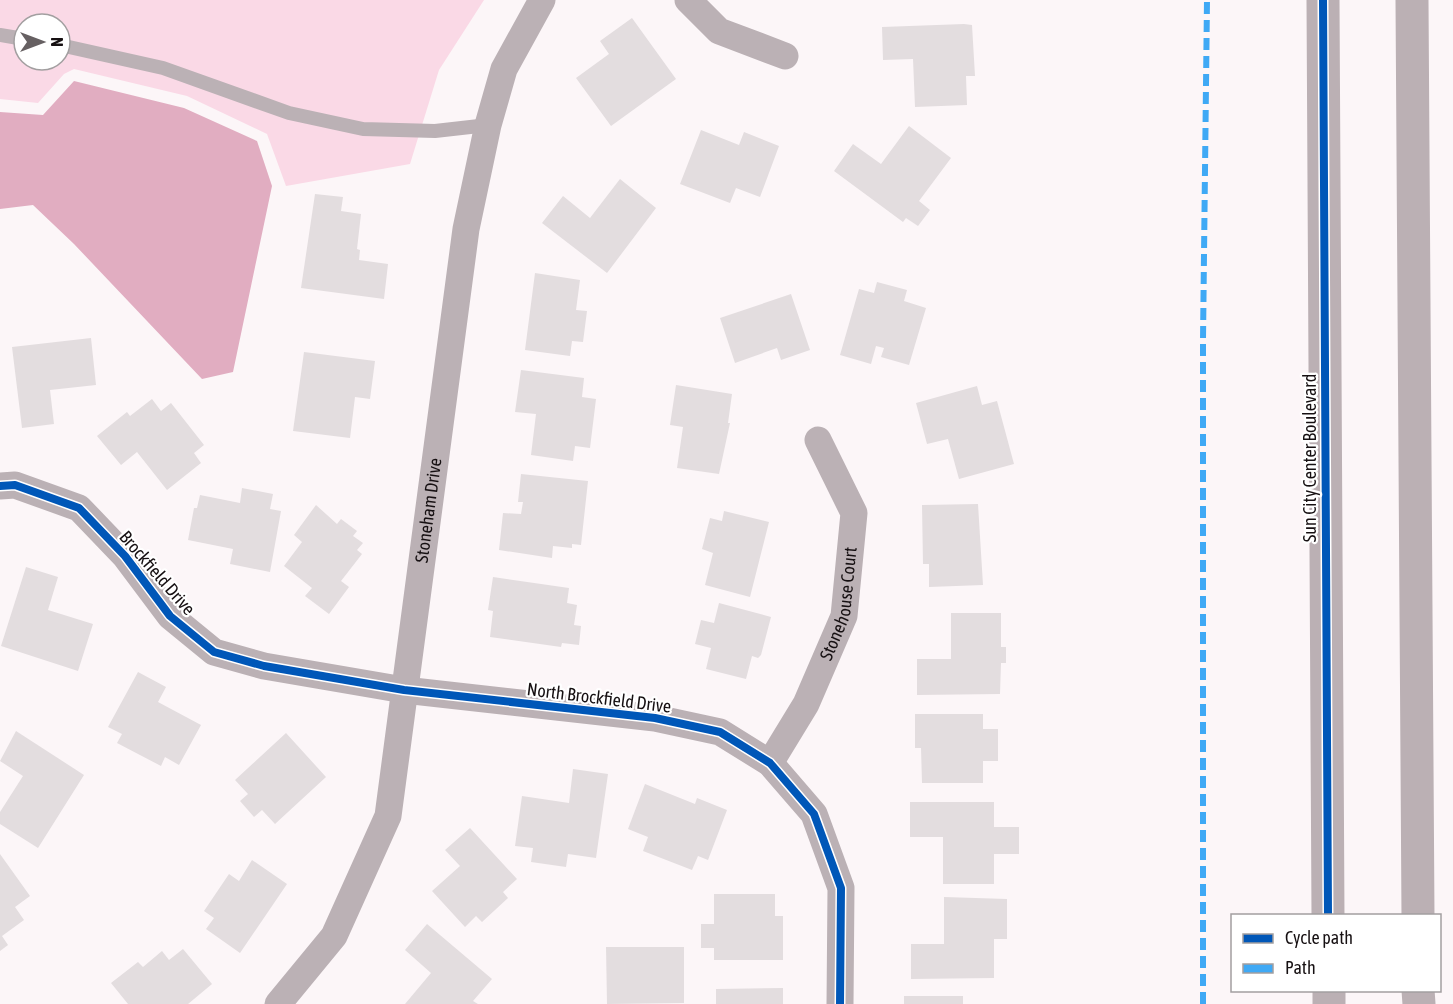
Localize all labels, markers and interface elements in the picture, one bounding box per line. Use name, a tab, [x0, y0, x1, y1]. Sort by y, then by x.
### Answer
north arrow	[12, 12, 72, 72]
text: N	[48, 37, 66, 47]
street label: Sun City Center Boulevard	[1299, 374, 1320, 542]
street label: Stoneham Drive	[411, 457, 445, 564]
street label: Brockfield Drive	[115, 526, 200, 619]
street label: Stonehouse Court	[815, 546, 861, 663]
street label: North Brockfield Drive	[526, 678, 672, 717]
legend	[1231, 914, 1441, 992]
text: Cycle path	[1285, 927, 1353, 948]
text: Path	[1285, 957, 1316, 978]

